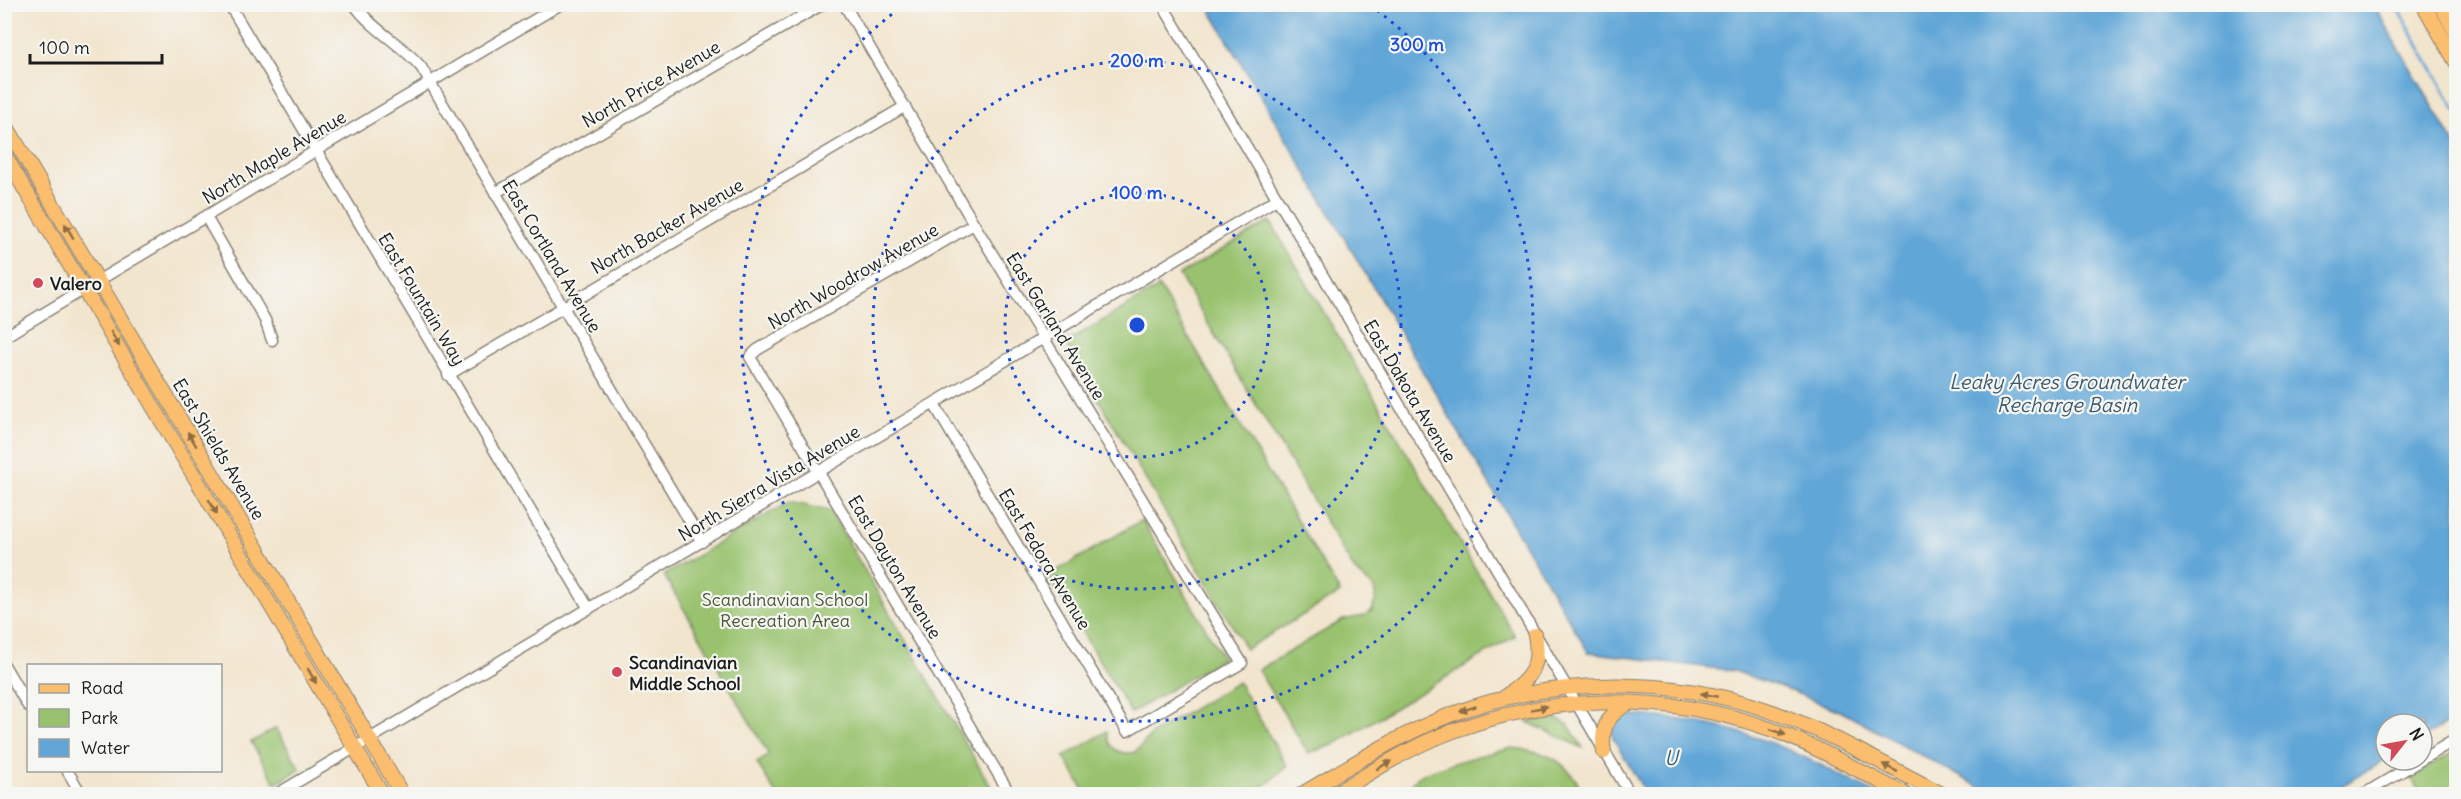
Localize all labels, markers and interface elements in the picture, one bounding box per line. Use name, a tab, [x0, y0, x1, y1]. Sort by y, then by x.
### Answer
scale bar	[30, 27, 162, 65]
text: 300 m	[1390, 33, 1444, 56]
street label: North Price Avenue	[578, 35, 724, 133]
text: 100 m	[39, 36, 90, 59]
text: 200 m	[1110, 49, 1164, 72]
street label: North Maple Avenue	[198, 105, 350, 209]
street label: North Backer Avenue	[587, 173, 747, 279]
street label: East Cortland Avenue	[497, 175, 607, 337]
text: 100 m	[1112, 181, 1163, 204]
street label: North Woodrow Avenue	[764, 218, 942, 334]
one-way arrow	[64, 222, 74, 239]
street label: East Fountain Way	[373, 228, 471, 370]
street label: East Garland Avenue	[1001, 248, 1111, 404]
place label: Valero	[50, 272, 102, 295]
marker: Valero	[31, 276, 45, 290]
centre of rings	[1127, 315, 1147, 335]
street label: East Dakota Avenue	[1358, 316, 1462, 466]
one-way arrow	[109, 331, 120, 347]
water label: Leaky Acres Groundwater Recharge Basin	[1949, 369, 2187, 417]
street label: East Shields Avenue	[168, 374, 270, 524]
street label: North Sierra Vista Avenue	[674, 420, 864, 546]
one-way arrow	[187, 430, 197, 447]
street label: East Fedora Avenue	[994, 484, 1096, 634]
street label: East Dayton Avenue	[843, 491, 947, 643]
one-way arrow	[208, 499, 218, 516]
park label: Scandinavian School Recreation Area	[702, 588, 868, 632]
place label: Scandinavian Middle School	[629, 651, 741, 695]
legend	[27, 664, 222, 772]
marker: Scandinavian Middle School	[610, 665, 624, 679]
one-way arrow	[307, 668, 318, 684]
text: Road	[81, 676, 124, 699]
one-way arrow	[1700, 691, 1719, 700]
one-way arrow	[1530, 703, 1549, 712]
one-way arrow	[1459, 705, 1477, 714]
text: Park	[81, 706, 118, 729]
north arrow	[2374, 712, 2434, 772]
text: N	[2405, 724, 2428, 744]
one-way arrow	[1769, 728, 1787, 738]
text: Water	[81, 736, 131, 759]
water label: U	[1664, 745, 1680, 770]
one-way arrow	[1376, 760, 1393, 770]
one-way arrow	[1881, 763, 1898, 772]

